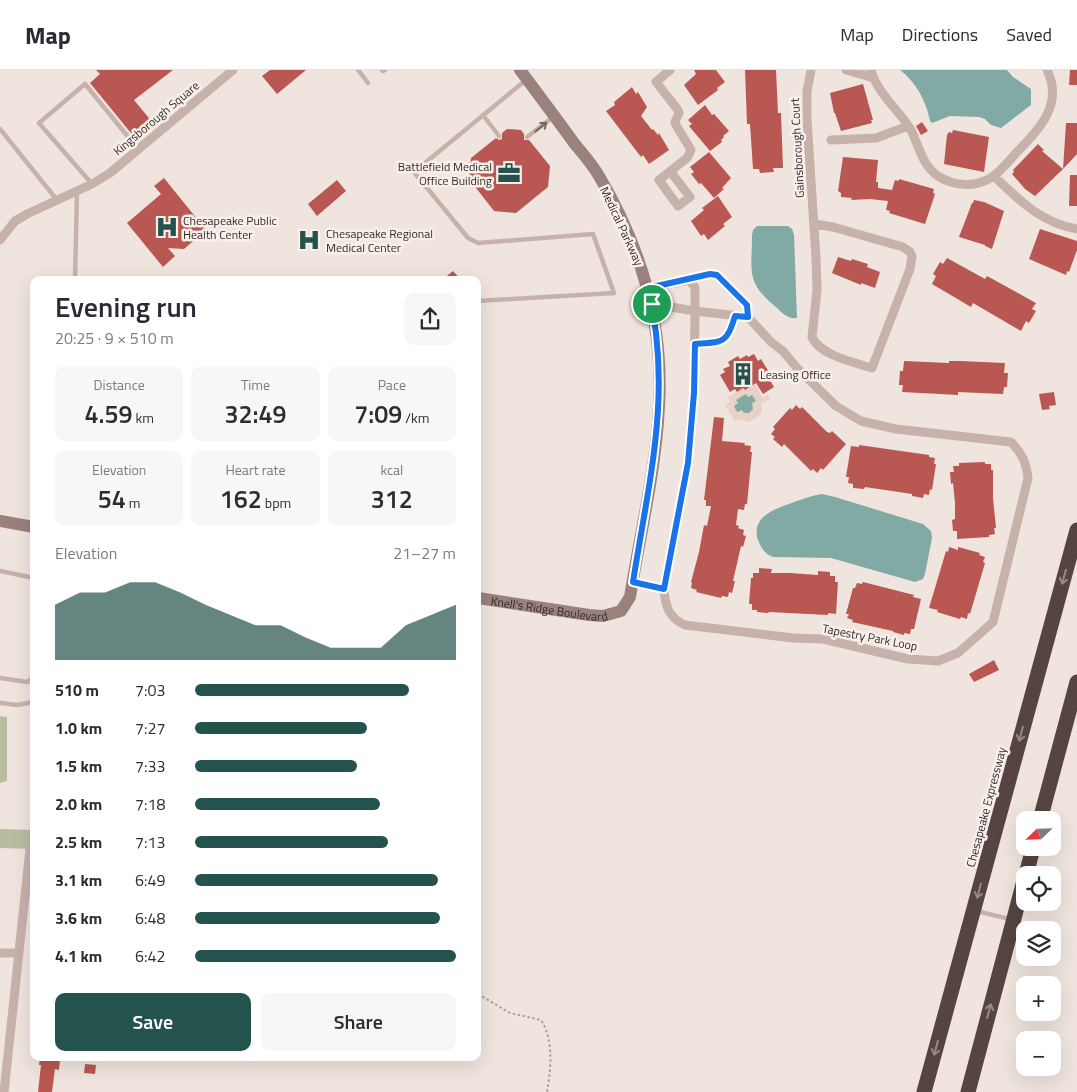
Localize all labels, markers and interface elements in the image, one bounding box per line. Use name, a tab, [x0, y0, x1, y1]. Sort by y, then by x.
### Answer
text: Map	[25, 17, 71, 53]
text: Map	[840, 21, 874, 48]
text: Directions	[902, 21, 978, 48]
text: Saved	[1006, 21, 1052, 48]
street label: Kingsborough Square	[109, 76, 203, 160]
street label: Gainsborough Court	[785, 97, 809, 199]
one-way arrow	[534, 121, 547, 132]
place label: Battlefield Medical Office Building	[398, 157, 492, 190]
office icon: Battlefield Medical Office Building	[496, 160, 522, 186]
street label: Medical Parkway	[595, 183, 649, 269]
place label: Chesapeake Public Health Center	[183, 211, 277, 244]
hospital icon: Chesapeake Public Health Center	[154, 214, 180, 240]
place label: Chesapeake Regional Medical Center	[326, 224, 433, 257]
hospital icon: Chesapeake Regional Medical Center	[296, 227, 322, 253]
pin	[631, 283, 673, 325]
text: Evening run	[55, 285, 197, 328]
icon: arrive	[638, 290, 666, 318]
button: share	[404, 293, 456, 345]
text: 20:25 · 9 × 510 m	[55, 326, 174, 350]
building icon: Leasing Office	[730, 361, 756, 387]
place label: Leasing Office	[760, 365, 831, 384]
text: Distance	[94, 374, 145, 395]
text: Time	[241, 374, 270, 395]
text: Pace	[378, 374, 406, 395]
text: 4.59	[84, 395, 132, 433]
text: 32:49	[225, 395, 286, 433]
text: 7:09	[354, 395, 402, 433]
text: km	[132, 407, 154, 428]
text: /km	[402, 407, 429, 428]
text: Elevation	[92, 459, 146, 480]
text: Heart rate	[225, 459, 286, 480]
text: kcal	[380, 459, 403, 480]
text: 54	[98, 480, 126, 518]
text: 162	[220, 480, 262, 518]
text: 312	[371, 480, 413, 518]
text: m	[126, 492, 141, 513]
text: bpm	[262, 492, 291, 513]
text: Elevation	[55, 541, 117, 565]
text: 21–27 m	[393, 541, 456, 565]
one-way arrow	[1059, 569, 1068, 585]
street label: Knell's Ridge Boulevard	[490, 591, 610, 626]
street label: Tapestry Park Loop	[821, 618, 919, 656]
text: 510 m	[55, 678, 99, 702]
text: 7:03	[135, 678, 165, 702]
text: 1.0 km	[55, 716, 102, 740]
text: 7:27	[135, 716, 165, 740]
one-way arrow	[1016, 726, 1026, 742]
street label: Chesapeake Expressway	[961, 745, 1011, 869]
text: 1.5 km	[55, 754, 102, 778]
text: 7:33	[135, 754, 165, 778]
text: 2.0 km	[55, 792, 102, 816]
text: 7:18	[135, 792, 165, 816]
north arrow	[1016, 811, 1061, 856]
map controls	[1016, 811, 1061, 1076]
text: 2.5 km	[55, 830, 102, 854]
text: 7:13	[135, 830, 165, 854]
button: locate	[1016, 866, 1061, 911]
text: 3.1 km	[55, 868, 102, 892]
text: 6:49	[135, 868, 165, 892]
one-way arrow	[973, 882, 983, 898]
text: 3.6 km	[55, 906, 102, 930]
text: 6:48	[135, 906, 165, 930]
button: layers	[1016, 921, 1061, 966]
text: 4.1 km	[55, 944, 102, 968]
text: 6:42	[135, 944, 165, 968]
button: +	[1016, 976, 1061, 1021]
button: Save	[55, 993, 251, 1051]
button: Share	[261, 993, 456, 1051]
one-way arrow	[985, 1004, 995, 1020]
button: −	[1016, 1031, 1061, 1076]
one-way arrow	[930, 1039, 940, 1055]

